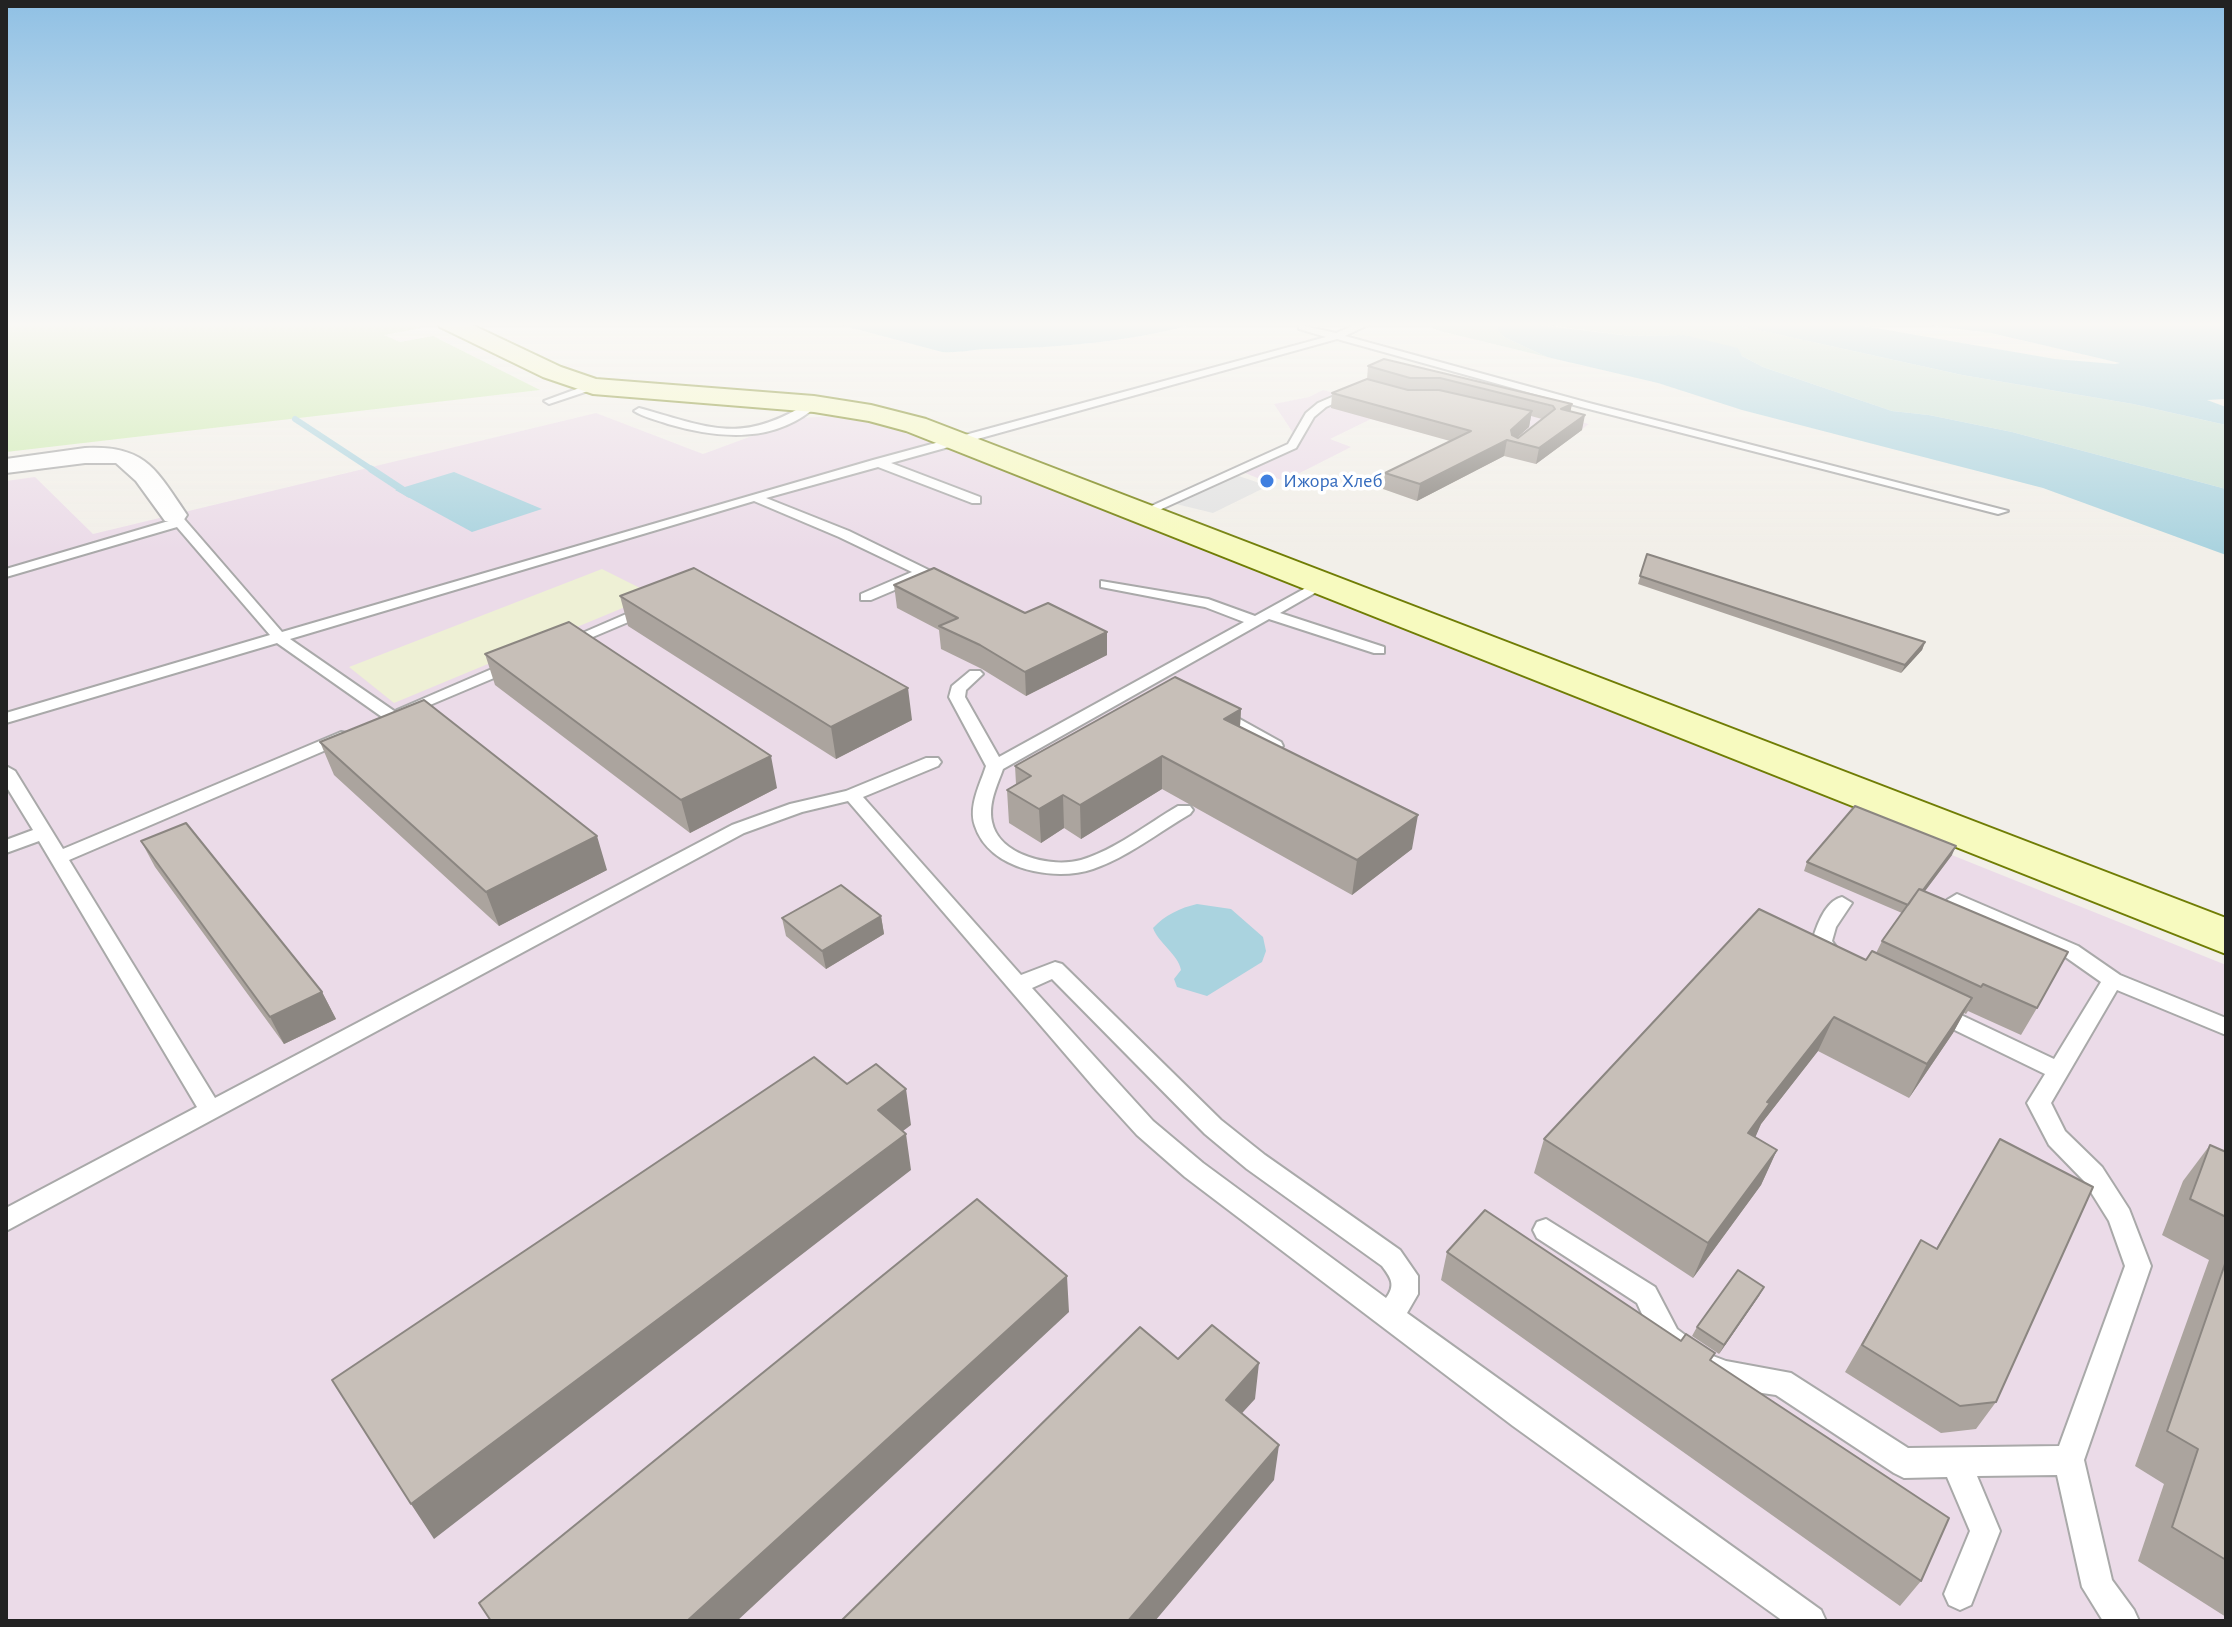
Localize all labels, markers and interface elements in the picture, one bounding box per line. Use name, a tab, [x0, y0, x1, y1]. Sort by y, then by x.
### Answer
place label: Ижора Хлеб	[1283, 469, 1382, 493]
marker: Ижора Хлеб	[1258, 472, 1276, 490]

